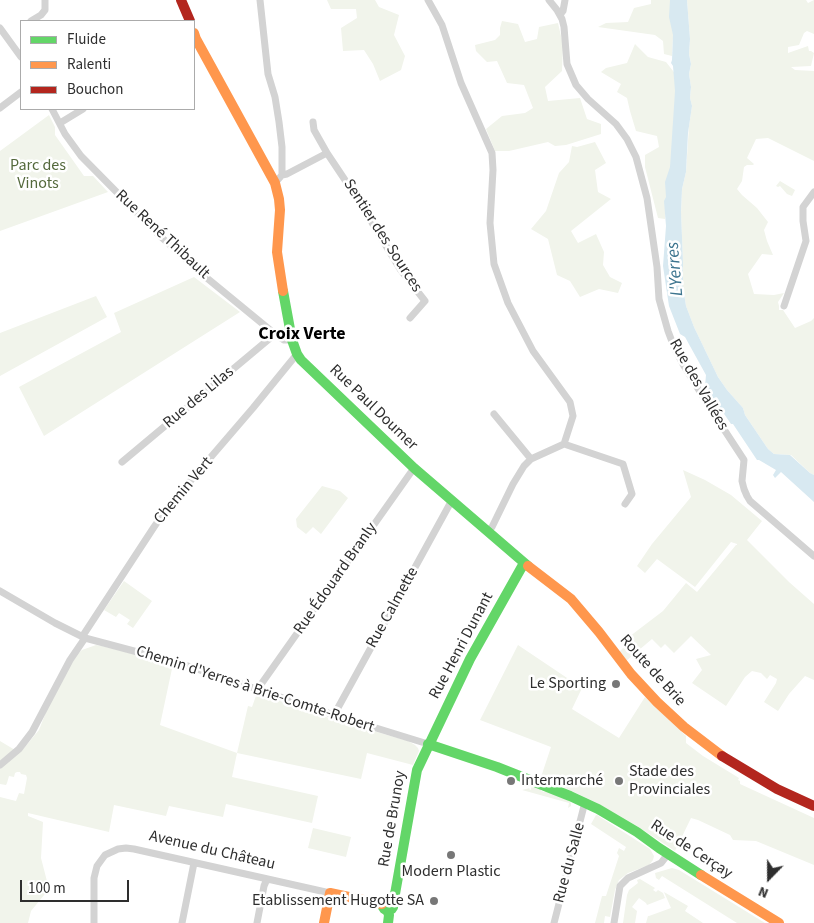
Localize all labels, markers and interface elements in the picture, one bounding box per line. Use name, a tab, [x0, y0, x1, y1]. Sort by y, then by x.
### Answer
legend	[20, 20, 195, 110]
text: Fluide	[67, 29, 106, 50]
text: Ralenti	[67, 54, 111, 75]
text: Bouchon	[67, 79, 123, 100]
park label: Parc des Vinots	[10, 156, 66, 194]
street label: Sentier des Sources	[338, 176, 426, 296]
street label: Rue René Thibault	[111, 186, 213, 284]
water label: L'Yerres	[663, 241, 689, 297]
district label: Croix Verte	[258, 324, 346, 346]
street label: Rue des Vallées	[664, 336, 732, 434]
street label: Rue Paul Doumer	[325, 361, 421, 455]
street label: Rue des Lilas	[160, 363, 238, 433]
street label: Chemin Vert	[150, 453, 218, 529]
street label: Rue Édouard Branly	[290, 519, 382, 639]
street label: Rue Calmette	[363, 564, 423, 652]
street label: Rue Henri Dunant	[426, 589, 498, 703]
street label: Route de Brie	[615, 631, 689, 711]
street label: Chemin d'Yerres à Brie-Comte-Robert	[133, 642, 377, 738]
place label: Le Sporting	[529, 674, 606, 694]
marker: Le Sporting	[610, 678, 622, 690]
place label: Stade des Provinciales	[629, 762, 710, 800]
street label: Rue de Brunoy	[375, 769, 411, 869]
place label: Intermarché	[521, 771, 603, 791]
marker: Intermarché	[505, 775, 517, 787]
marker: Stade des Provinciales	[613, 775, 625, 787]
street label: Rue de Cerçay	[646, 816, 736, 884]
street label: Rue du Salle	[550, 821, 590, 905]
street label: Avenue du Château	[147, 827, 277, 875]
marker: Modern Plastic	[445, 849, 457, 861]
north arrow	[744, 853, 794, 903]
place label: Modern Plastic	[402, 862, 500, 882]
scale bar	[22, 870, 131, 902]
text: 100 m	[28, 878, 66, 899]
text: N	[755, 881, 771, 903]
place label: Etablissement Hugotte SA	[252, 891, 424, 911]
marker: Etablissement Hugotte SA	[428, 895, 440, 907]

